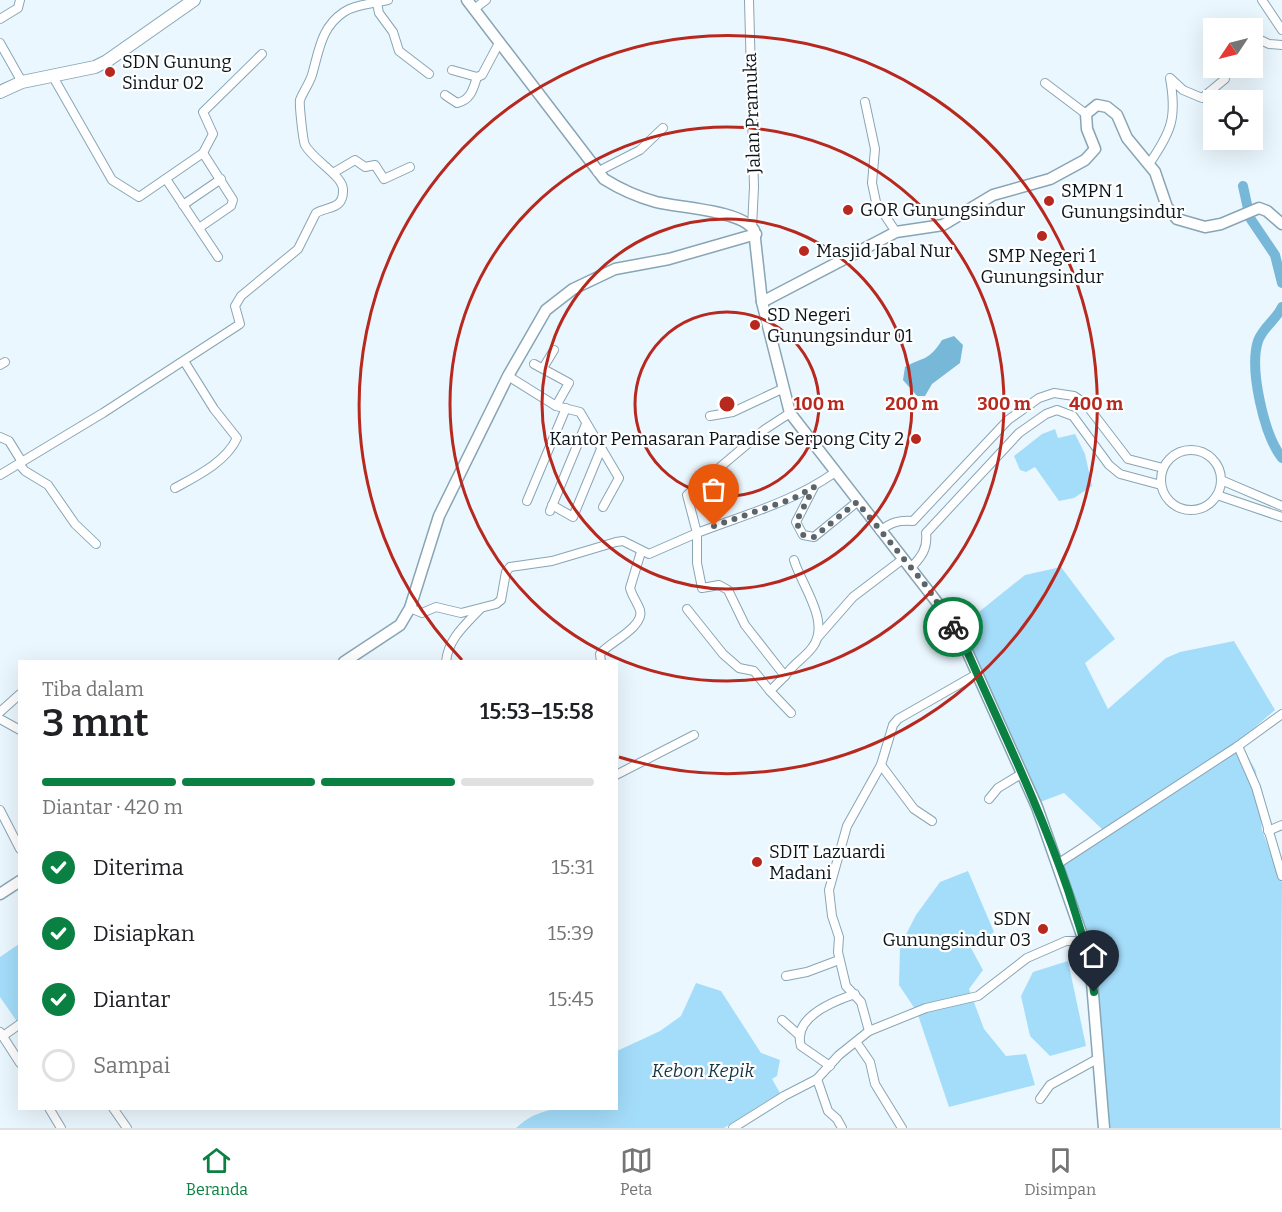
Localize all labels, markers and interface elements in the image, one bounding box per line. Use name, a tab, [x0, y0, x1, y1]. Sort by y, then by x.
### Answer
north arrow	[1203, 18, 1263, 78]
map controls	[1203, 18, 1263, 150]
place label: SDN Gunung Sindur 02	[122, 51, 232, 94]
street label: Jalan Pramuka	[739, 52, 765, 175]
marker: SDN Gunung Sindur 02	[103, 65, 117, 79]
button: locate	[1203, 90, 1263, 150]
place label: SMPN 1 Gunungsindur	[1061, 180, 1184, 223]
marker: SMPN 1 Gunungsindur	[1042, 194, 1056, 208]
place label: GOR Gunungsindur	[860, 199, 1025, 221]
marker: GOR Gunungsindur	[841, 203, 855, 217]
marker: SMP Negeri 1 Gunungsindur	[1035, 229, 1049, 243]
place label: Masjid Jabal Nur	[816, 240, 953, 262]
marker: Masjid Jabal Nur	[797, 244, 811, 258]
place label: SMP Negeri 1 Gunungsindur	[980, 245, 1104, 288]
place label: SD Negeri Gunungsindur 01	[767, 304, 913, 347]
marker: SD Negeri Gunungsindur 01	[748, 318, 762, 332]
text: 100 m	[793, 393, 845, 415]
text: 200 m	[885, 393, 939, 415]
text: 300 m	[977, 393, 1031, 415]
text: 400 m	[1069, 393, 1123, 415]
centre of rings	[717, 394, 737, 414]
place label: Kantor Pemasaran Paradise Serpong City 2	[549, 428, 904, 450]
marker: Kantor Pemasaran Paradise Serpong City 2	[909, 432, 923, 446]
pin	[688, 464, 739, 526]
icon: bag	[697, 473, 730, 506]
courier	[923, 597, 983, 657]
icon: bike	[937, 611, 970, 644]
text: Tiba dalam	[42, 677, 144, 701]
text: 15:53–15:58	[480, 698, 594, 725]
text: 3 mnt	[42, 700, 149, 746]
text: Diantar · 420 m	[42, 795, 183, 819]
place label: SDIT Lazuardi Madani	[769, 841, 885, 884]
icon: check	[42, 851, 75, 884]
text: Diterima	[93, 854, 184, 881]
text: 15:31	[551, 855, 594, 879]
marker: SDIT Lazuardi Madani	[750, 855, 764, 869]
place label: SDN Gunungsindur 03	[882, 908, 1031, 951]
icon: check	[42, 917, 75, 950]
text: Disiapkan	[93, 920, 195, 947]
text: 15:39	[548, 921, 594, 945]
marker: SDN Gunungsindur 03	[1036, 922, 1050, 936]
pin	[1068, 930, 1119, 992]
icon: home	[1077, 939, 1110, 972]
icon: check	[42, 983, 75, 1016]
text: Diantar	[93, 986, 170, 1013]
text: 15:45	[549, 987, 594, 1011]
text: Sampai	[93, 1052, 170, 1079]
park label: Kebon Kepik	[652, 1060, 754, 1082]
tab: Beranda	[186, 1144, 248, 1199]
tab: Peta	[620, 1144, 653, 1199]
tab: Disimpan	[1024, 1144, 1096, 1199]

